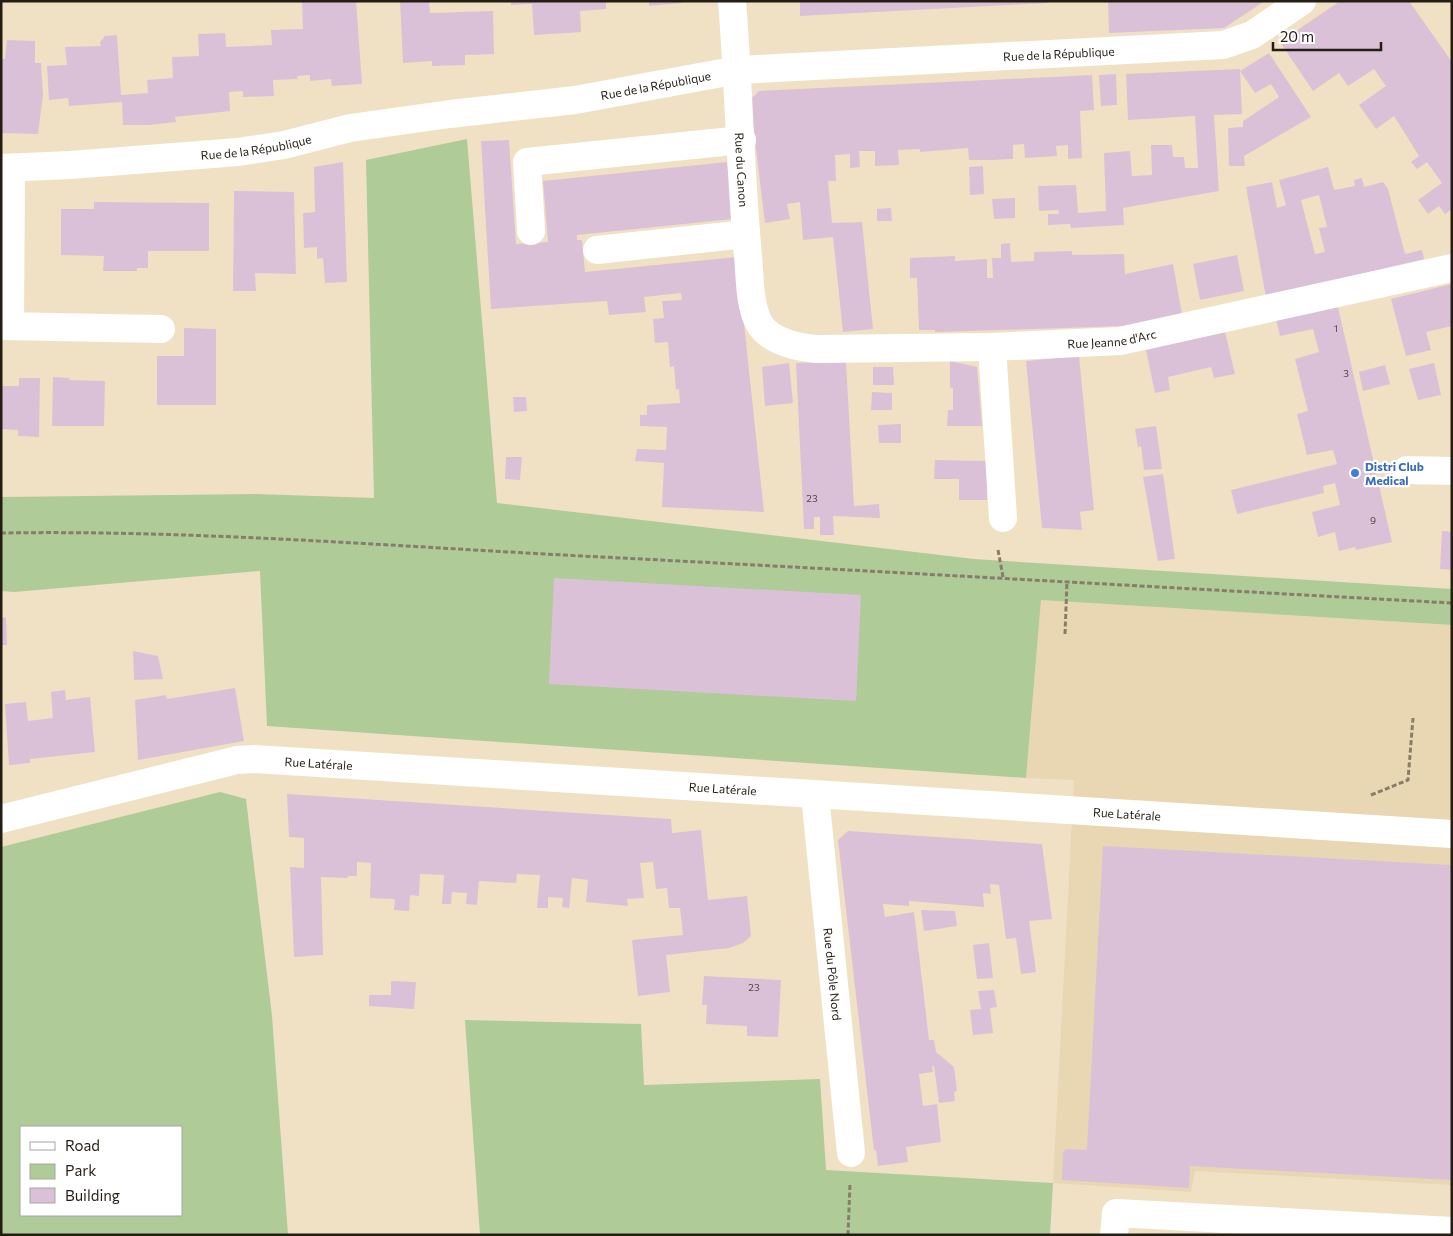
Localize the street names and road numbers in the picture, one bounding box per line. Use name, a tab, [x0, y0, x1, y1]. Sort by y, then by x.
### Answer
street label: Rue de la République	[1003, 44, 1115, 63]
street label: Rue de la République	[599, 68, 712, 102]
street label: Rue de la République	[200, 131, 313, 162]
street label: Rue du Canon	[733, 132, 751, 207]
street label: Rue Jeanne d'Arc	[1067, 326, 1157, 350]
street label: Rue Latérale	[284, 754, 353, 772]
street label: Rue Latérale	[688, 779, 757, 797]
street label: Rue Latérale	[1093, 805, 1161, 823]
street label: Rue du Pôle Nord	[821, 927, 845, 1021]

